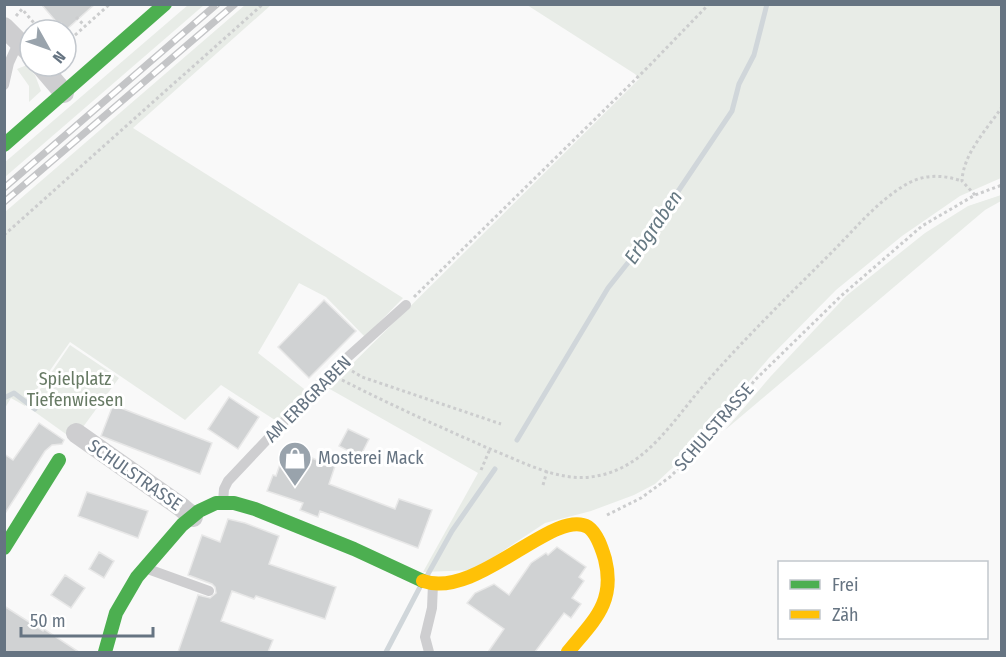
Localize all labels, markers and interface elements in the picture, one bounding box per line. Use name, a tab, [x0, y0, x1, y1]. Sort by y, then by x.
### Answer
north arrow	[18, 18, 78, 78]
text: N	[49, 48, 69, 67]
water label: Erbgraben	[619, 186, 687, 268]
street label: AM ERBGRABEN	[260, 351, 356, 447]
park label: Spielplatz Tiefenwiesen	[27, 368, 123, 411]
street label: SCHULSTRASSE	[670, 378, 758, 476]
street label: SCHULSTRASSE	[84, 435, 186, 515]
shop icon: Mosterei Mack	[277, 440, 313, 487]
place label: Mosterei Mack	[318, 447, 424, 469]
legend	[778, 561, 988, 639]
text: Frei	[832, 574, 858, 596]
scale bar	[21, 600, 153, 638]
text: Zäh	[832, 604, 859, 626]
text: 50 m	[30, 610, 66, 632]

